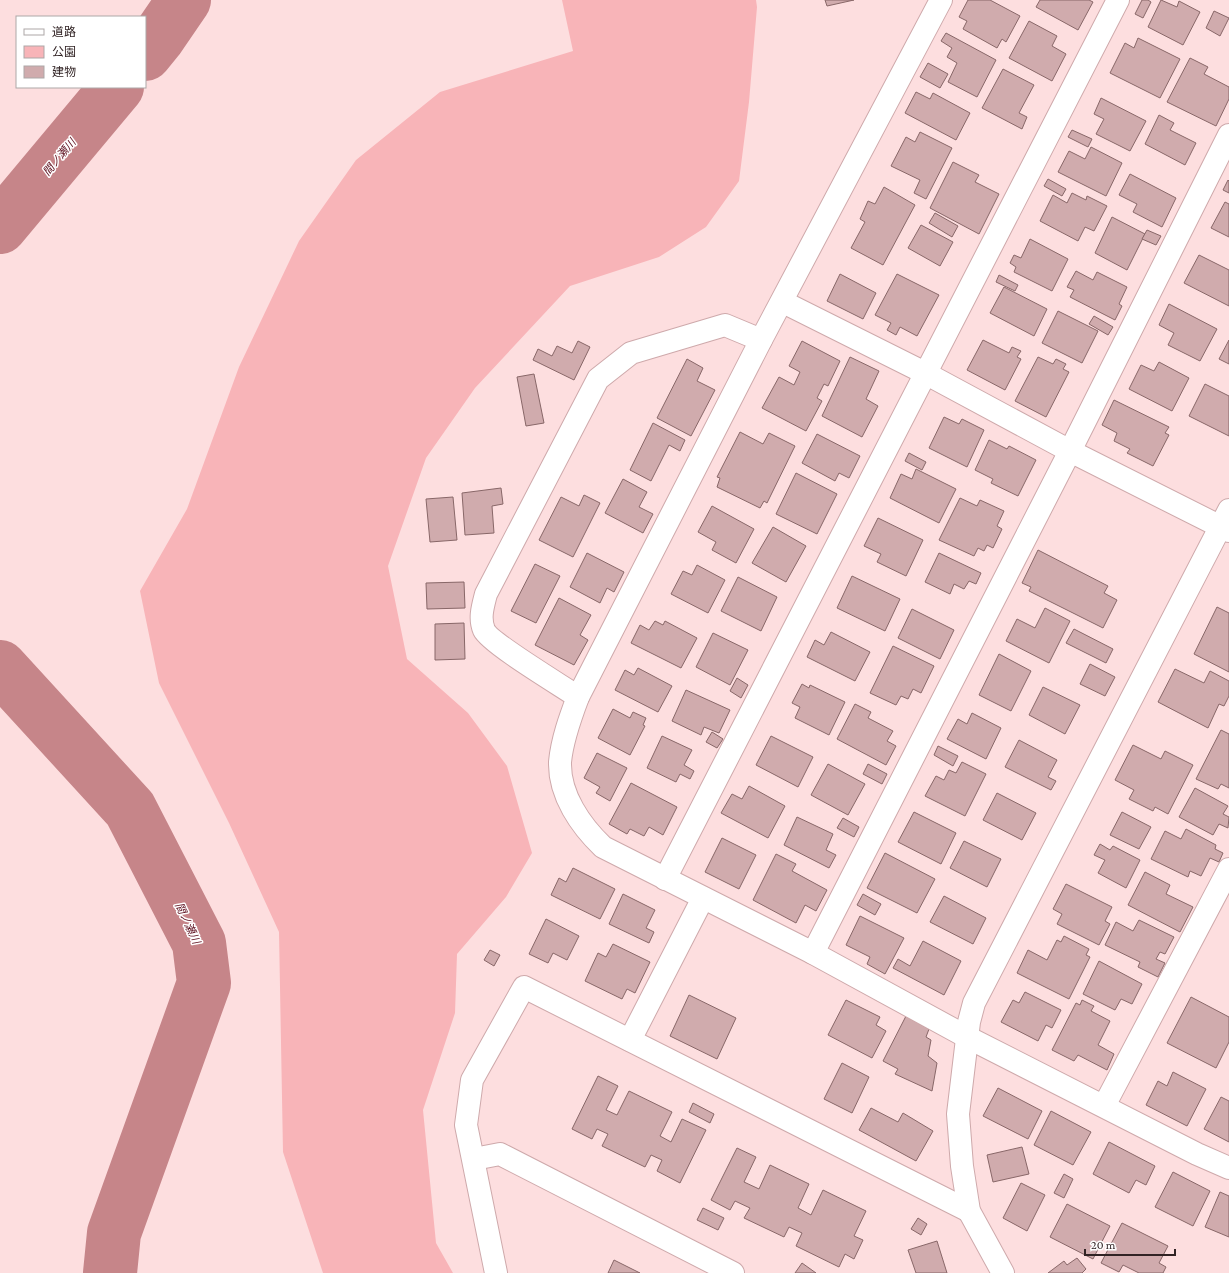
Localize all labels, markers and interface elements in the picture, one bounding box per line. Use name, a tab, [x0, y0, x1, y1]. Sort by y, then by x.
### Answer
legend	[16, 16, 146, 88]
text: 道路	[52, 25, 76, 39]
text: 公園	[52, 45, 76, 59]
text: 建物	[52, 65, 76, 79]
water label: 間ノ瀬川	[40, 136, 78, 178]
water label: 間ノ瀬川	[173, 901, 203, 946]
scale bar	[1085, 1231, 1175, 1257]
text: 20 m	[1091, 1238, 1116, 1252]

